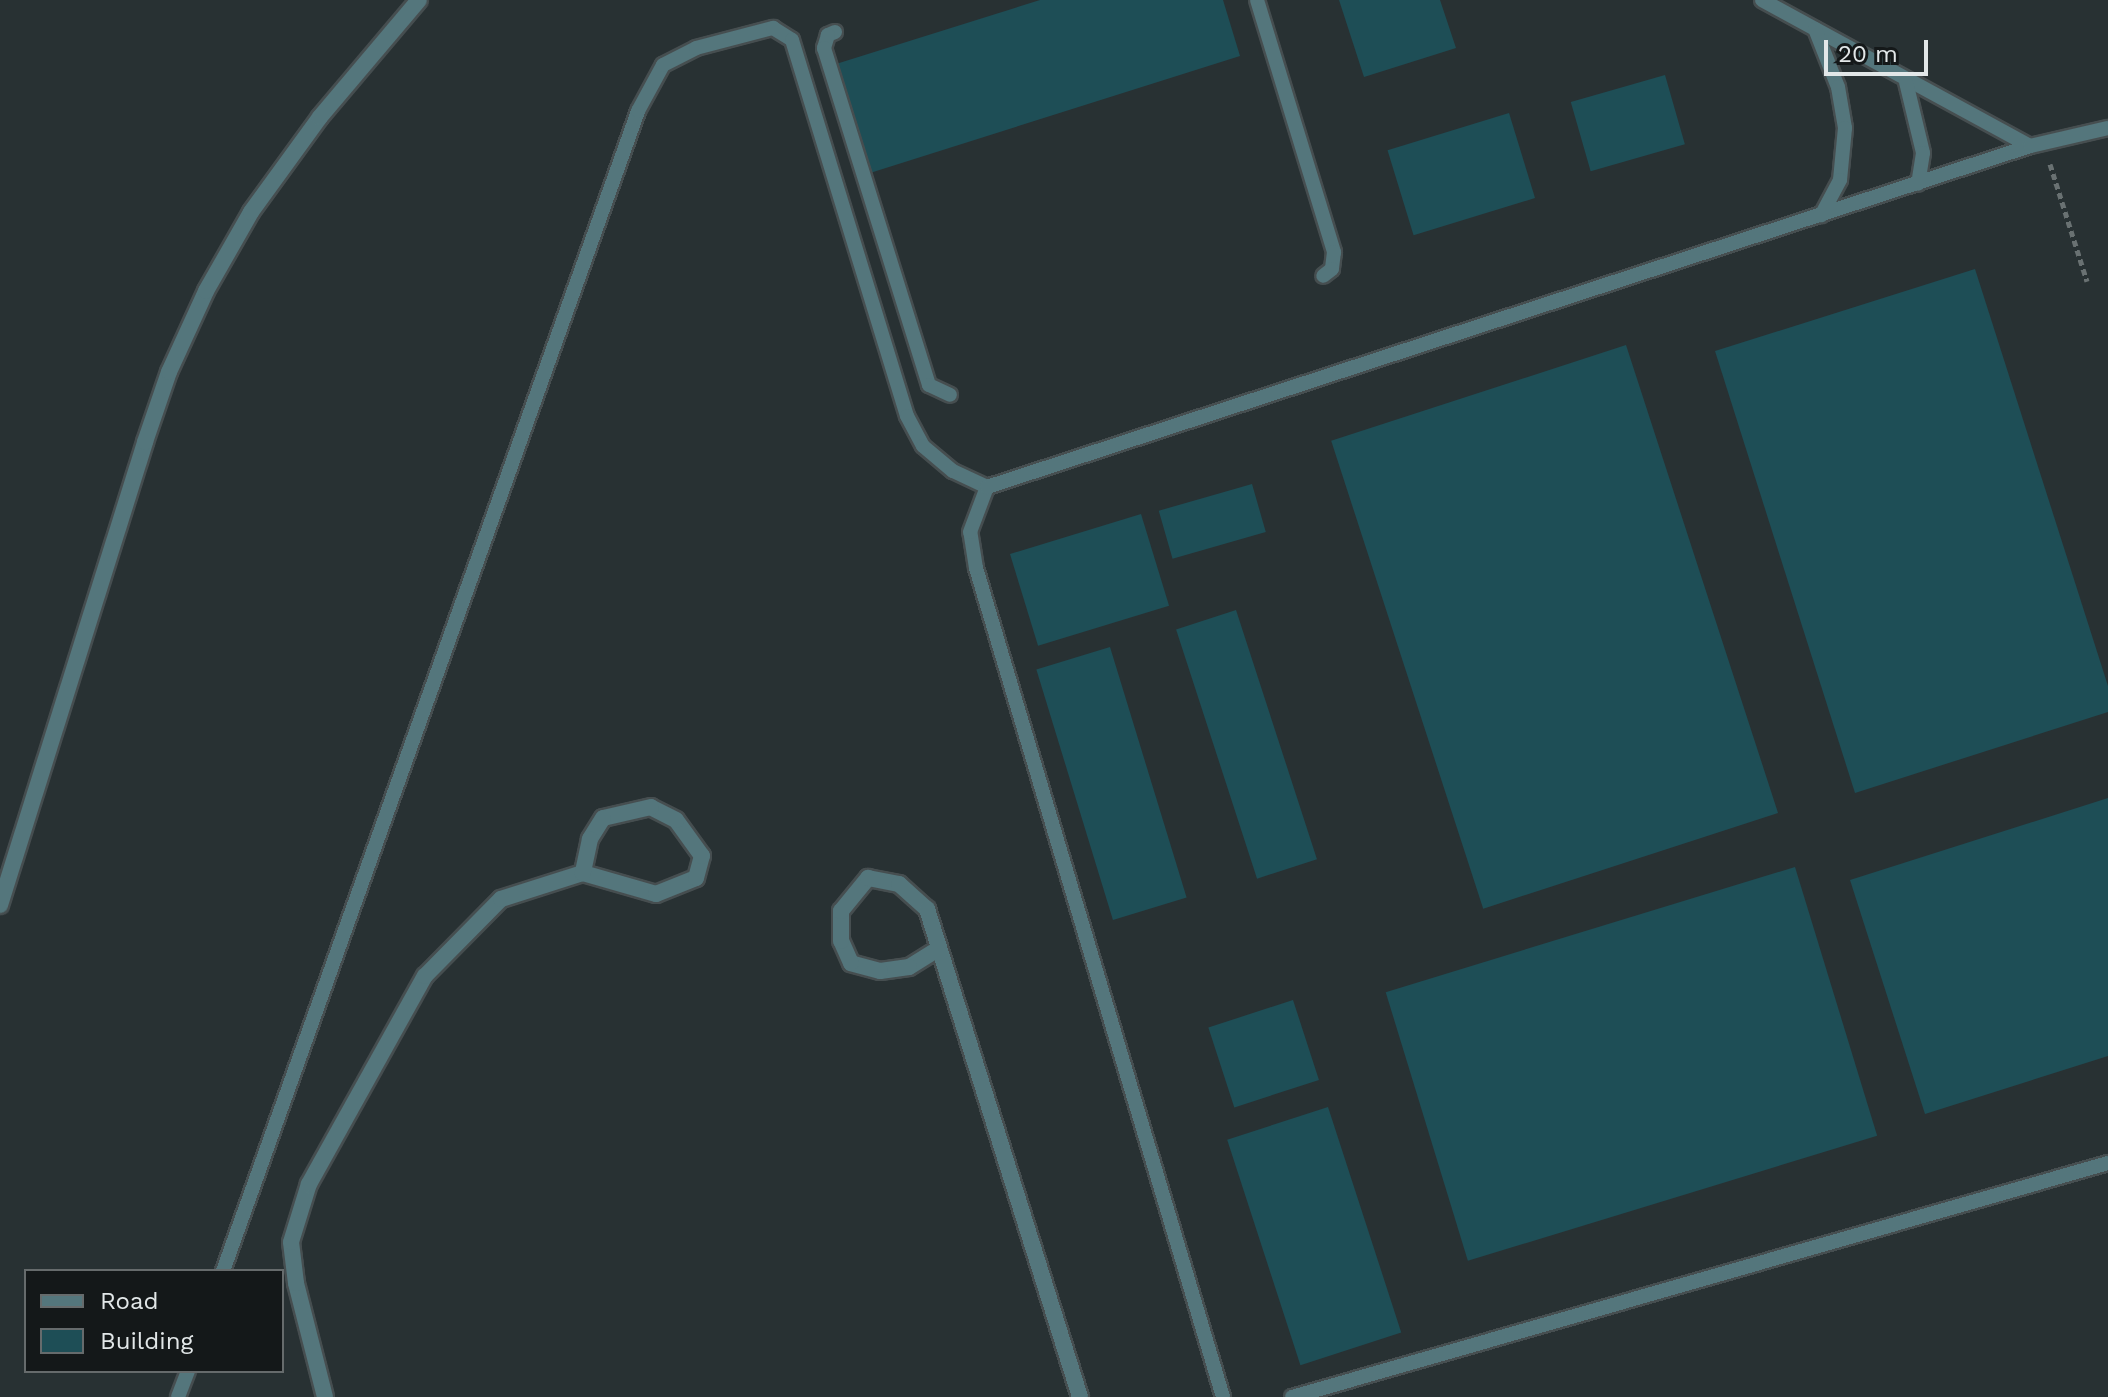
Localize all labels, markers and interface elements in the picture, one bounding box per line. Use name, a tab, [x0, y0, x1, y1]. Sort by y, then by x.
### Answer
scale bar	[1828, 24, 1932, 74]
text: 20 m	[1838, 40, 1898, 68]
legend	[24, 1269, 284, 1373]
text: Road	[100, 1287, 159, 1315]
text: Building	[100, 1327, 193, 1355]

